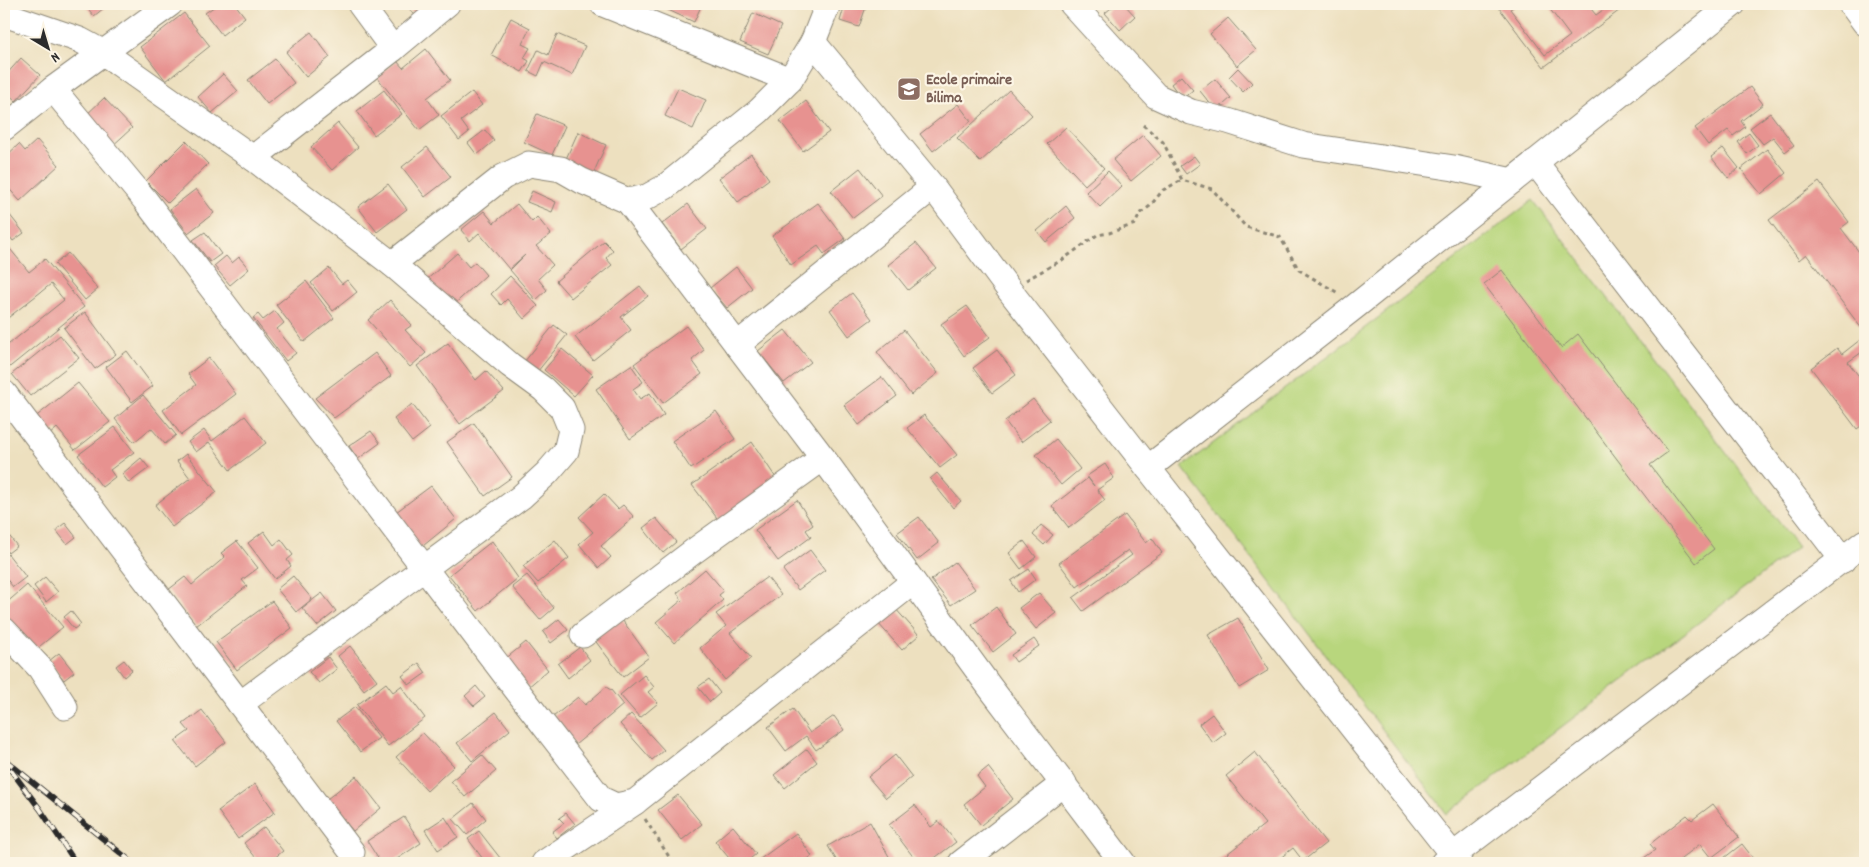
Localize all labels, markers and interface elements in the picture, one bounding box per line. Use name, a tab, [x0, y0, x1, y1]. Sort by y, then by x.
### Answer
north arrow	[22, 22, 72, 72]
text: N	[46, 47, 64, 67]
place label: Ecole primaire Bilima	[926, 69, 1012, 110]
school or university icon: Ecole primaire Bilima	[896, 76, 922, 102]

